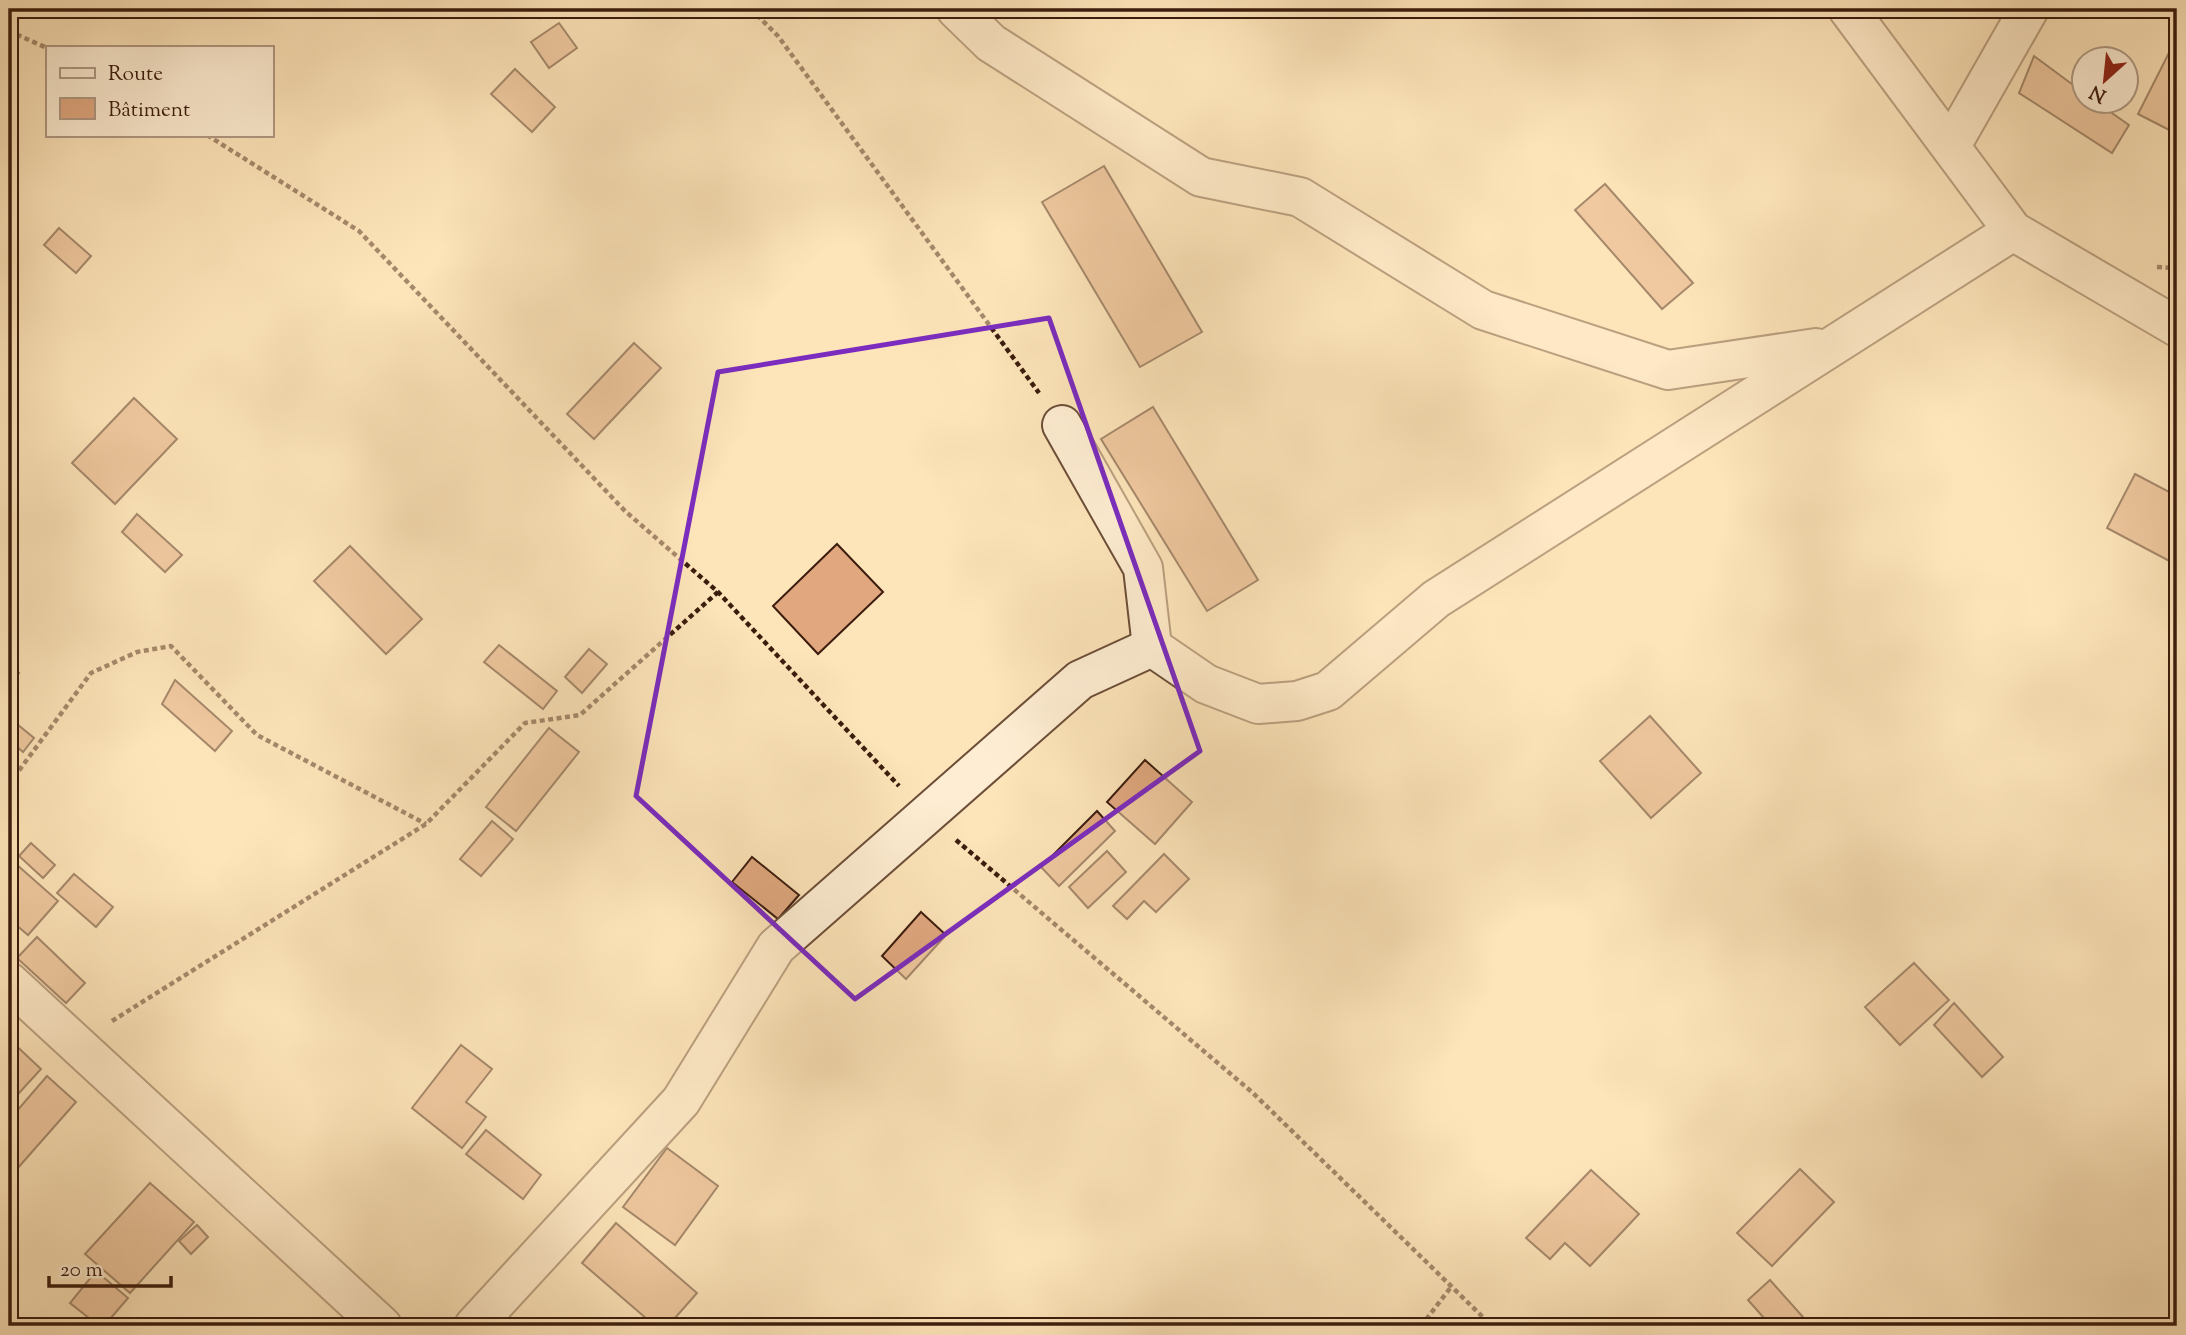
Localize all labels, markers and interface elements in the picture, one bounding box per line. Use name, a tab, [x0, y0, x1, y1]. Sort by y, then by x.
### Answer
legend	[46, 46, 273, 136]
north arrow	[2070, 46, 2140, 116]
text: Route	[108, 60, 163, 90]
text: N	[2086, 77, 2111, 108]
text: Bâtiment	[108, 96, 190, 126]
scale bar	[49, 1244, 172, 1288]
text: 20 m	[60, 1256, 103, 1286]

